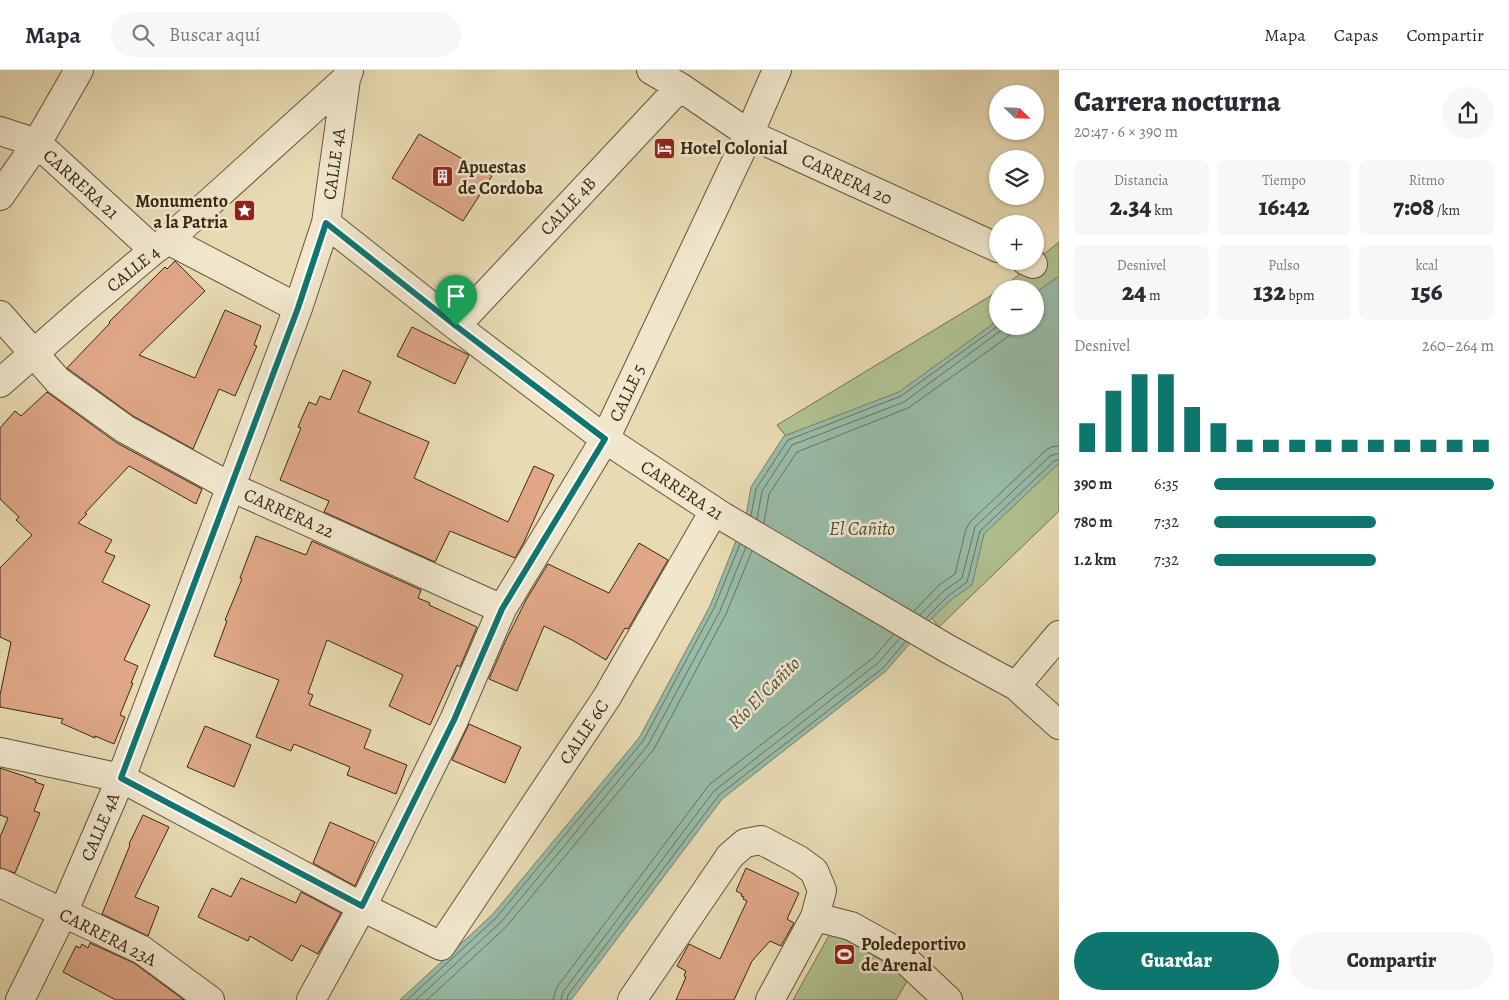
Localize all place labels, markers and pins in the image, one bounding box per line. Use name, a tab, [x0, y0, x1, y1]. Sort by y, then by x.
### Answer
hotel icon: Hotel Colonial	[652, 136, 676, 160]
place label: Hotel Colonial	[680, 136, 788, 160]
place label: Apuestas de Cordoba	[457, 155, 544, 200]
building icon: Apuestas de Cordoba	[430, 165, 454, 189]
place label: Monumento a la Patria	[135, 189, 228, 234]
place icon: Monumento a la Patria	[232, 199, 256, 223]
pin	[435, 275, 477, 326]
place label: Poledeportivo de Arenal	[861, 932, 966, 977]
sports icon: Poledeportivo de Arenal	[833, 942, 857, 966]

